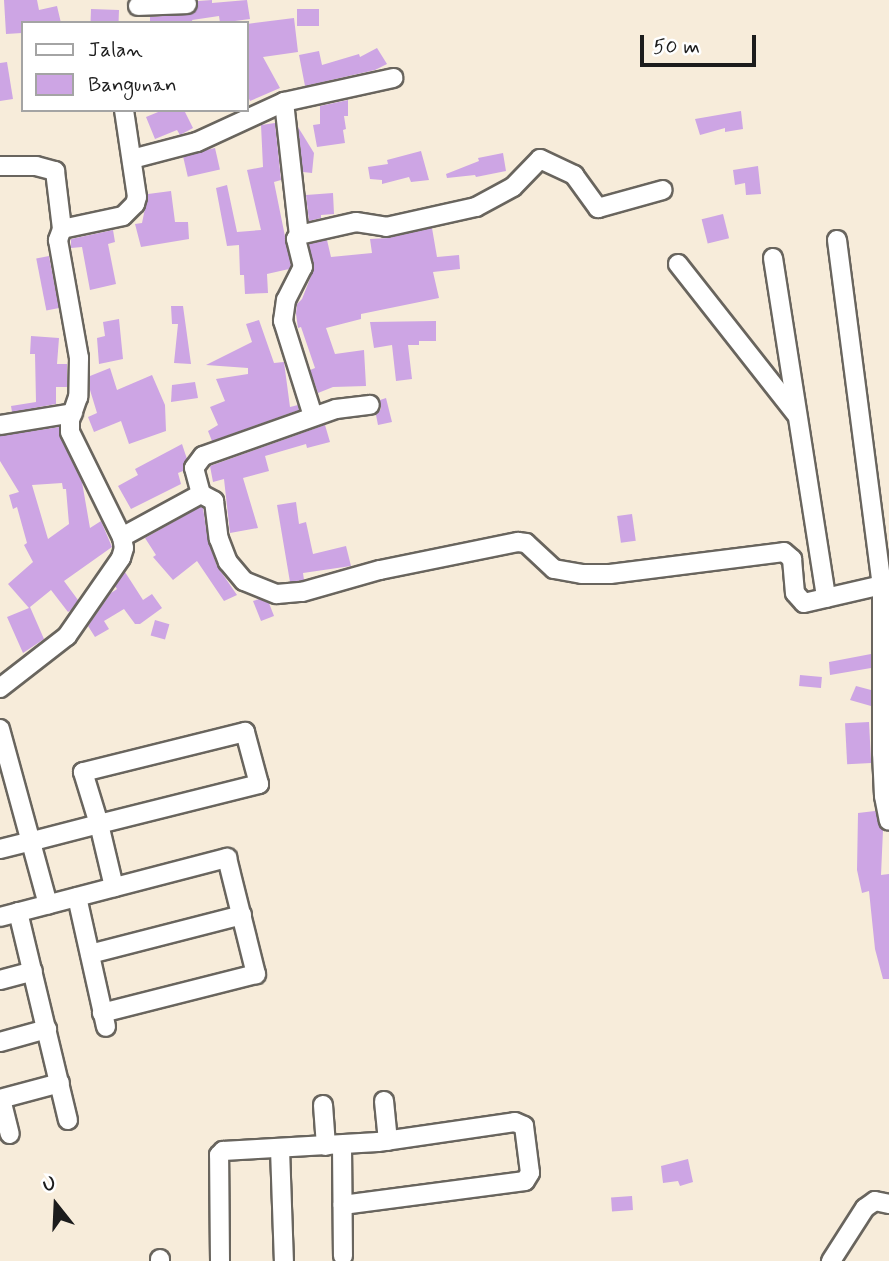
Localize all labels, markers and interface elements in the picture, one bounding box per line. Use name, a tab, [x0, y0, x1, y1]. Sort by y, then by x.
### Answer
legend	[21, 21, 248, 112]
scale bar	[644, 21, 760, 65]
text: 50 m	[653, 33, 700, 61]
text: Jalan	[88, 36, 143, 64]
text: Bangunan	[88, 71, 177, 99]
north arrow	[21, 1170, 91, 1240]
text: U	[40, 1171, 59, 1198]

